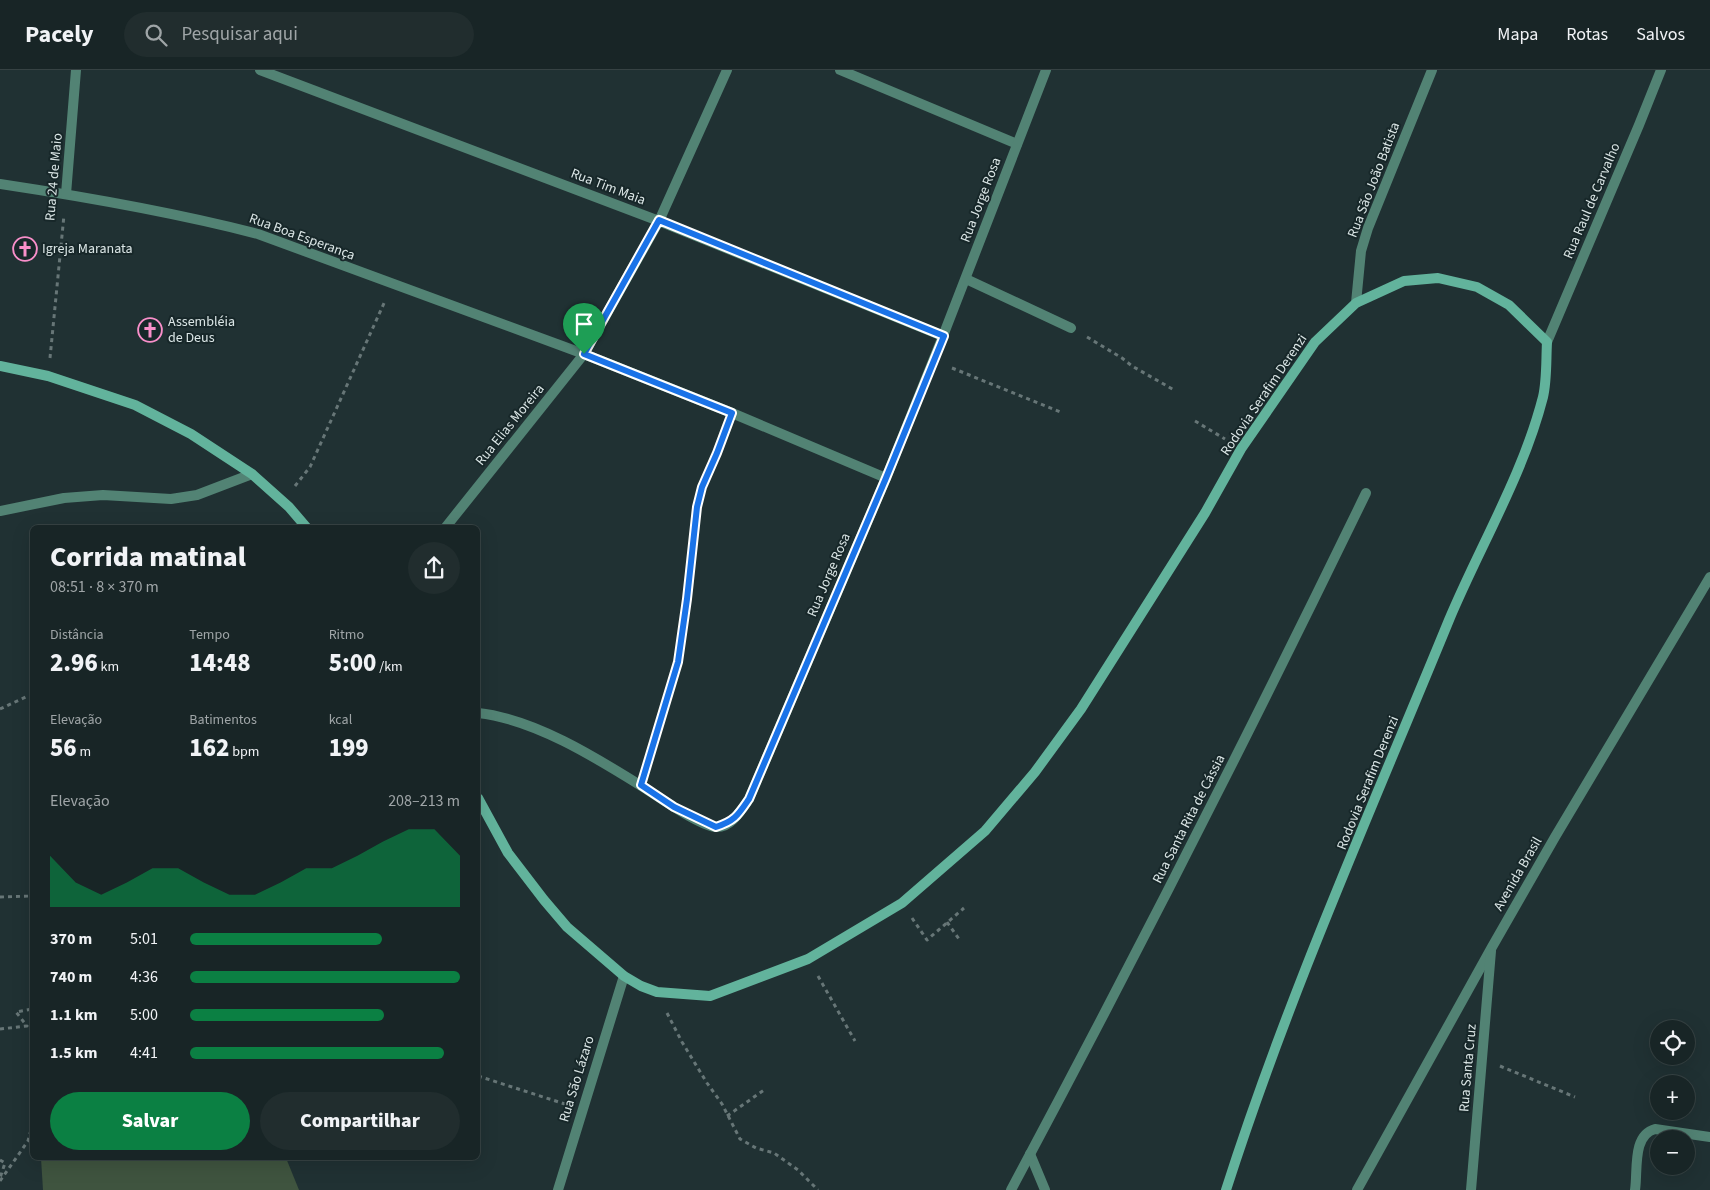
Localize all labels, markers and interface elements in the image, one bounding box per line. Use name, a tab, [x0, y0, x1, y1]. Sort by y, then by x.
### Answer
search box	[124, 12, 474, 57]
text: Pacely	[25, 17, 94, 52]
icon: search	[142, 21, 170, 49]
text: Pesquisar aqui	[182, 21, 298, 48]
text: Mapa	[1497, 22, 1538, 47]
text: Rotas	[1566, 22, 1608, 47]
text: Salvos	[1636, 22, 1685, 47]
street label: Rua São João Batista	[1343, 119, 1405, 241]
street label: Rua 24 de Maio	[40, 132, 68, 222]
street label: Rua Raul de Carvalho	[1559, 140, 1625, 262]
street label: Rua Jorge Rosa	[956, 155, 1006, 245]
street label: Rua Tim Maia	[568, 164, 648, 210]
street label: Rua Boa Esperança	[246, 209, 358, 265]
church icon: Igreja Maranata	[12, 236, 38, 262]
place label: Igreja Maranata	[42, 239, 133, 259]
pin	[563, 303, 605, 354]
icon: arrive	[570, 310, 598, 338]
place label: Assembléia de Deus	[168, 312, 235, 348]
church icon: Assembléia de Deus	[137, 317, 163, 343]
street label: Rodovia Serafim Derenzi	[1216, 330, 1312, 460]
street label: Rua Elias Moreira	[471, 380, 549, 470]
street label: Rua Jorge Rosa	[802, 530, 856, 620]
text: Corrida matinal	[50, 537, 246, 577]
button: share	[408, 542, 460, 594]
text: 08:51 · 8 × 370 m	[50, 576, 159, 598]
text: Distância	[50, 625, 104, 645]
text: Tempo	[189, 625, 230, 645]
text: Ritmo	[329, 625, 364, 645]
text: 2.96	[50, 645, 98, 681]
text: 14:48	[189, 645, 250, 681]
text: 5:00	[329, 645, 376, 681]
text: km	[98, 657, 119, 677]
text: /km	[376, 657, 403, 677]
text: Elevação	[50, 710, 102, 730]
text: Batimentos	[189, 710, 257, 730]
text: kcal	[329, 710, 352, 730]
street label: Rodovia Serafim Derenzi	[1332, 713, 1404, 853]
text: 56	[50, 730, 77, 766]
text: 162	[189, 730, 229, 766]
text: 199	[329, 730, 369, 766]
text: m	[77, 742, 91, 762]
text: bpm	[229, 742, 259, 762]
street label: Rua Santa Rita de Cássia	[1148, 751, 1230, 887]
text: Elevação	[50, 790, 110, 812]
text: 208–213 m	[388, 790, 460, 812]
street label: Avenida Brasil	[1489, 833, 1547, 915]
text: 370 m	[50, 928, 92, 950]
text: 5:01	[130, 928, 158, 950]
text: 740 m	[50, 966, 92, 988]
text: 4:36	[130, 966, 158, 988]
text: 1.1 km	[50, 1004, 97, 1026]
text: 5:00	[130, 1004, 158, 1026]
map controls	[1650, 1020, 1695, 1175]
button: locate	[1650, 1020, 1695, 1065]
street label: Rua Santa Cruz	[1454, 1023, 1482, 1113]
street label: Rua São Lázaro	[554, 1033, 600, 1125]
text: 1.5 km	[50, 1042, 97, 1064]
text: 4:41	[130, 1042, 158, 1064]
button: +	[1650, 1075, 1695, 1120]
button: Salvar	[50, 1092, 250, 1150]
button: Compartilhar	[260, 1092, 460, 1150]
button: −	[1650, 1130, 1695, 1175]

